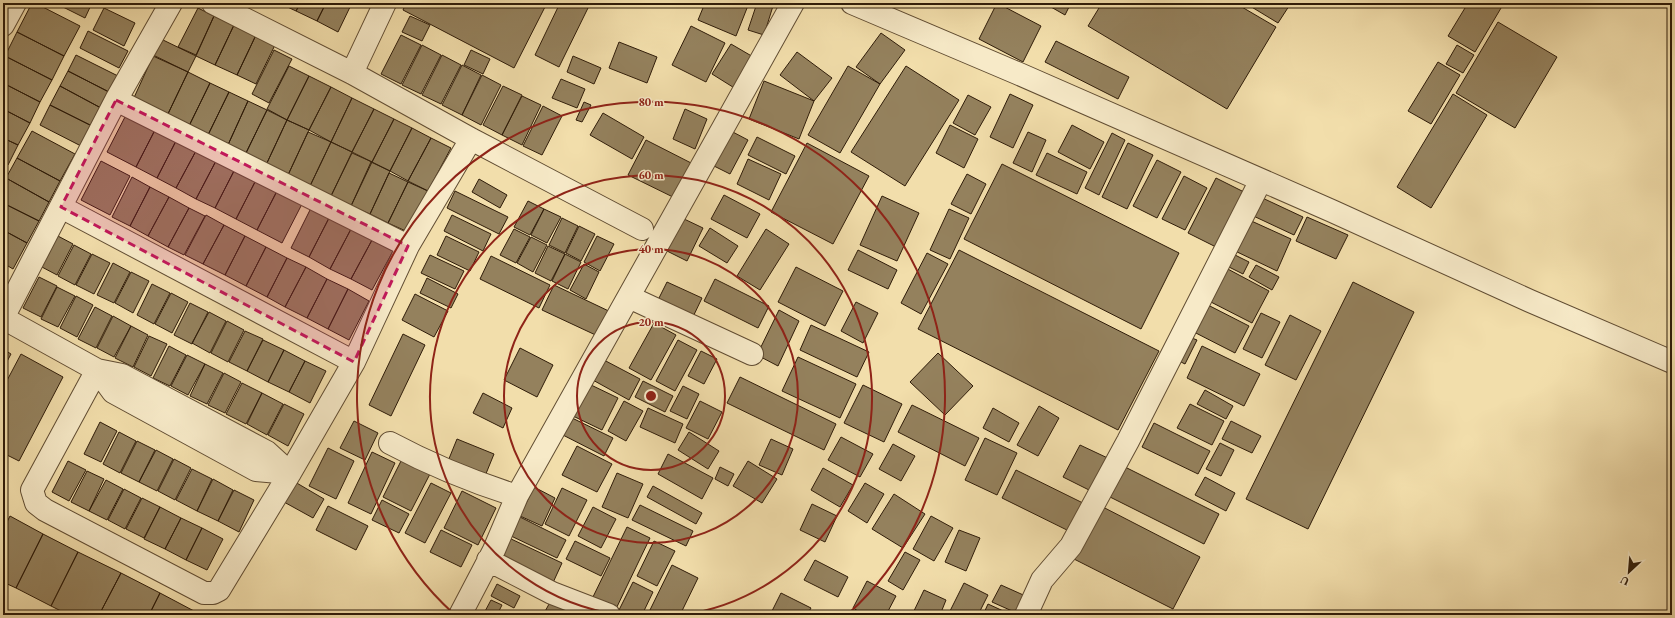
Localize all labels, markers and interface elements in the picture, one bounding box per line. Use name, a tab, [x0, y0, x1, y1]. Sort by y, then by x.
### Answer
text: 80 m	[638, 94, 664, 110]
text: 60 m	[638, 167, 664, 183]
text: 40 m	[638, 241, 664, 257]
text: 20 m	[638, 314, 664, 330]
centre of rings	[644, 389, 658, 403]
north arrow	[1609, 552, 1649, 592]
text: U	[1617, 573, 1631, 589]

